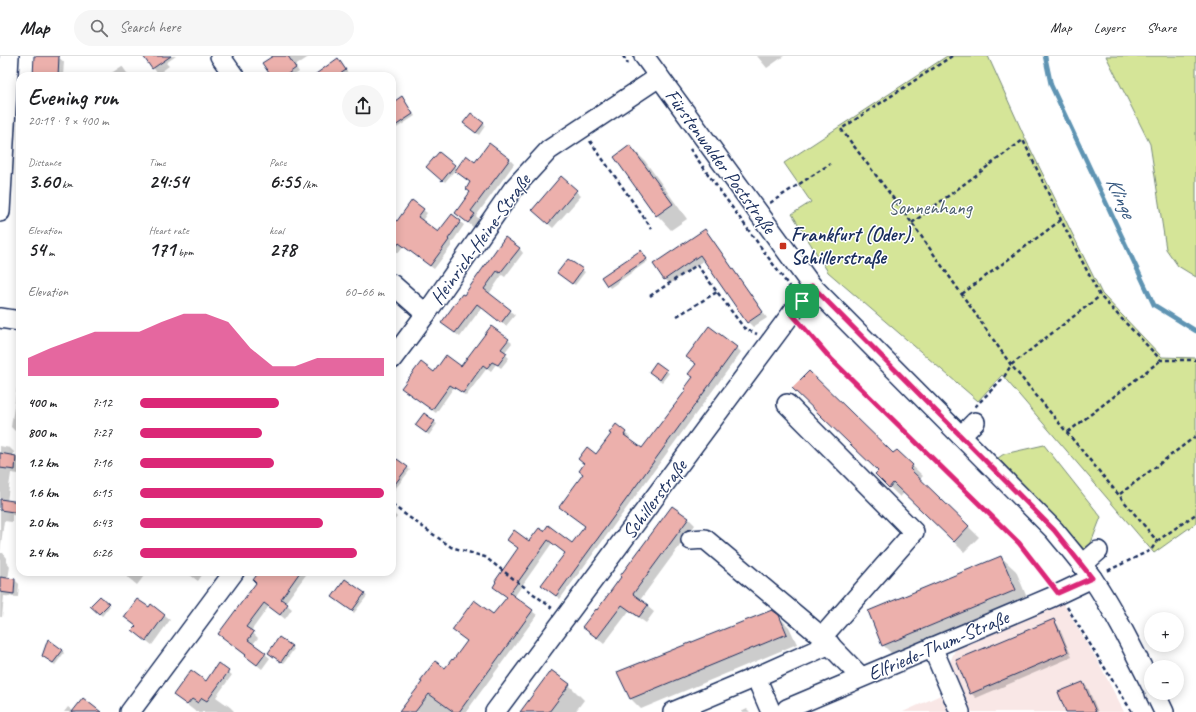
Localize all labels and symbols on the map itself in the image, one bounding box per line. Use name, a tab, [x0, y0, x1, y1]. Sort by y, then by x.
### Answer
street label: Fürstenwalder Poststraße	[660, 84, 782, 240]
street label: Heinrich-Heine-Straße	[425, 168, 537, 309]
water label: Klinge	[1100, 173, 1143, 224]
park label: Sonnenhang	[888, 195, 974, 220]
place label: Frankfurt (Oder), Schillerstraße	[791, 222, 914, 270]
marker: Frankfurt (Oder), Schillerstraße	[778, 241, 788, 251]
pin	[785, 284, 819, 318]
street label: Schillerstraße	[616, 453, 693, 544]
street label: Elfriede-Thum-Straße	[864, 604, 1014, 686]

